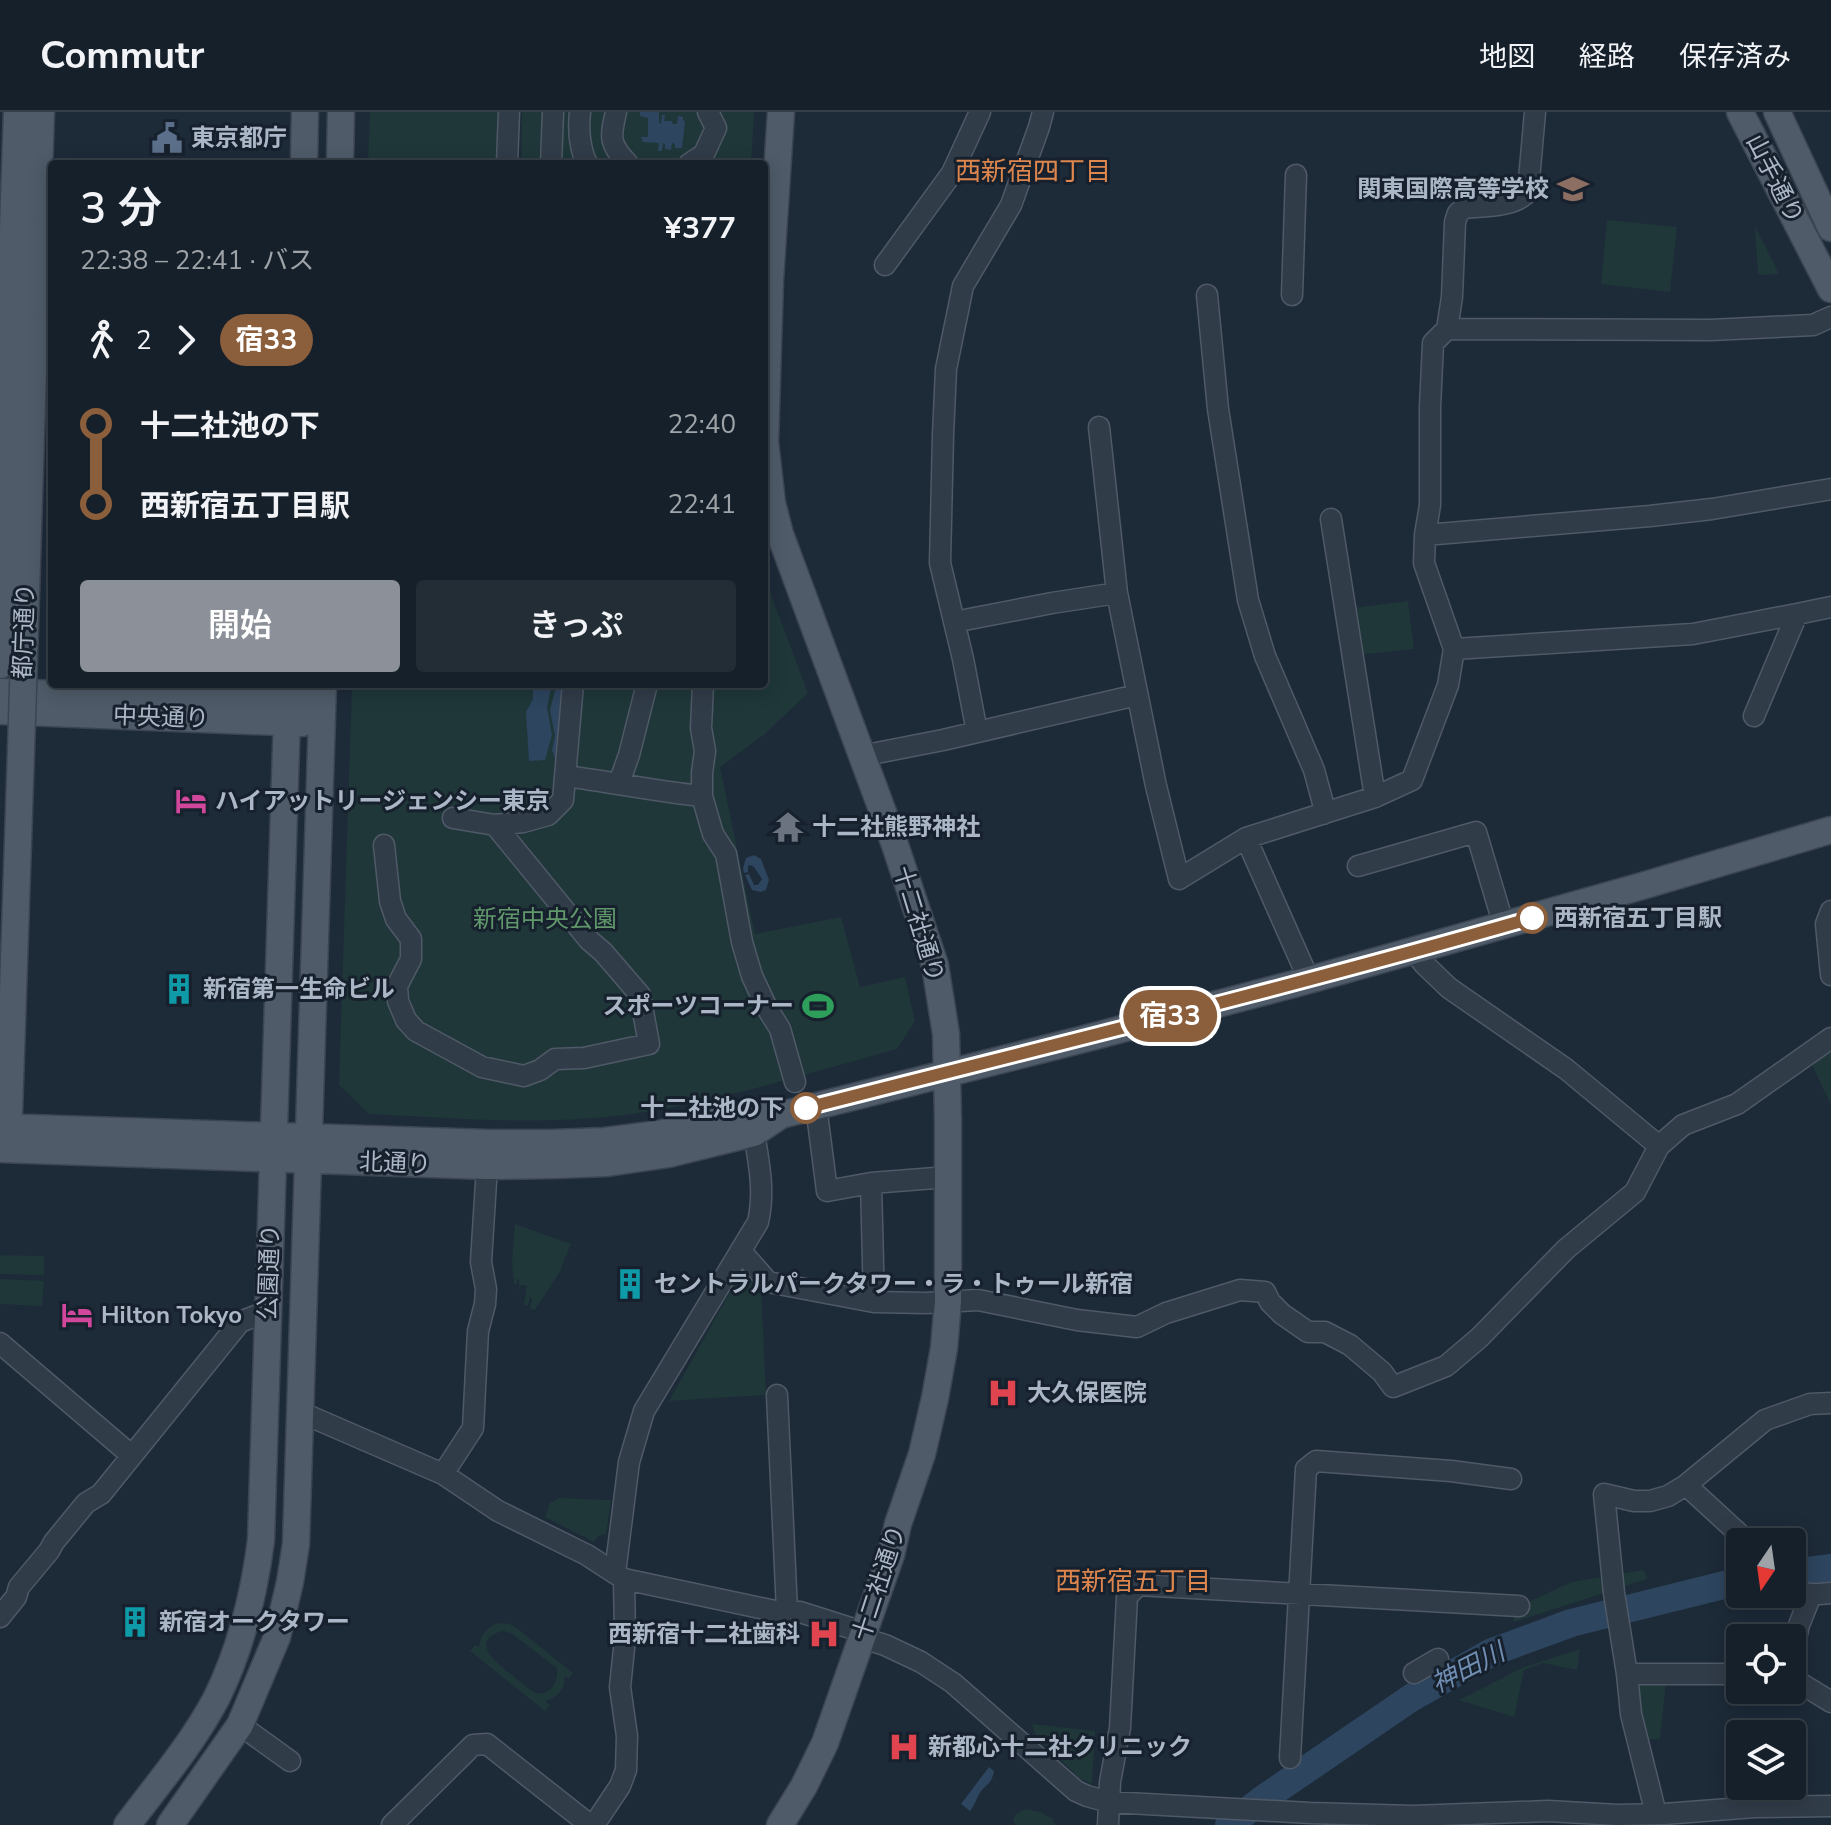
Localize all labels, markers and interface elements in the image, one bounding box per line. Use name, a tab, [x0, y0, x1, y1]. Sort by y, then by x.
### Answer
text: Commutr	[40, 30, 205, 81]
text: 地図	[1479, 38, 1535, 76]
text: 経路	[1579, 38, 1635, 76]
text: 保存済み	[1679, 38, 1791, 76]
public building icon: 東京都庁	[150, 121, 184, 155]
place label: 東京都庁	[191, 122, 287, 154]
street label: 山手通り	[1739, 129, 1811, 229]
district label: 西新宿四丁目	[955, 154, 1111, 189]
school or university icon: 関東国際高等学校	[1556, 172, 1590, 206]
place label: 関東国際高等学校	[1357, 173, 1549, 205]
text: 3 分	[80, 179, 162, 239]
text: ¥377	[664, 208, 736, 249]
text: 22:38 – 22:41 · バス	[80, 243, 314, 278]
icon: walk	[80, 318, 124, 362]
icon: forward	[164, 318, 208, 362]
text: 宿33	[236, 321, 297, 359]
text: 2	[136, 323, 152, 358]
text: 十二社池の下	[140, 406, 320, 447]
text: 22:40	[668, 407, 736, 442]
text: 西新宿五丁目駅	[140, 486, 350, 527]
text: 22:41	[668, 487, 736, 522]
button: 開始	[80, 580, 400, 672]
button: きっぷ	[416, 580, 736, 672]
street label: 都庁通り	[6, 582, 42, 680]
street label: 中央通り	[112, 699, 210, 735]
hotel icon: ハイアットリージェンシー東京	[174, 784, 208, 818]
place label: ハイアットリージェンシー東京	[215, 785, 550, 817]
temple icon: 十二社熊野神社	[771, 810, 805, 844]
place label: 十二社熊野神社	[812, 811, 980, 843]
street label: 十二社通り	[886, 862, 952, 986]
place label: 西新宿五丁目駅	[1554, 902, 1722, 934]
park label: 新宿中央公園	[473, 903, 617, 935]
marker: 西新宿五丁目駅	[1517, 903, 1547, 933]
building icon: 新宿第一生命ビル	[162, 972, 196, 1006]
place label: 新宿第一生命ビル	[203, 973, 395, 1005]
sports icon: スポーツコーナー	[801, 989, 835, 1023]
place label: スポーツコーナー	[602, 990, 794, 1022]
line badge: 宿33	[1124, 990, 1216, 1042]
text: 宿33	[1139, 997, 1201, 1035]
place label: 十二社池の下	[640, 1092, 784, 1124]
marker: 十二社池の下	[791, 1093, 821, 1123]
street label: 北通り	[358, 1146, 432, 1180]
street label: 公園通り	[251, 1223, 287, 1321]
building icon: セントラルパークタワー・ラ・トゥール新宿	[613, 1267, 647, 1301]
place label: セントラルパークタワー・ラ・トゥール新宿	[654, 1268, 1133, 1300]
hotel icon: Hilton Tokyo	[60, 1298, 94, 1332]
place label: Hilton Tokyo	[101, 1299, 242, 1331]
hospital icon: 大久保医院	[986, 1376, 1020, 1410]
place label: 大久保医院	[1027, 1377, 1147, 1409]
street label: 十二社通り	[845, 1521, 913, 1645]
north arrow	[1726, 1528, 1806, 1608]
map controls	[1726, 1528, 1806, 1800]
district label: 西新宿五丁目	[1055, 1564, 1211, 1599]
building icon: 新宿オークタワー	[118, 1605, 152, 1639]
place label: 新宿オークタワー	[159, 1606, 350, 1638]
hospital icon: 西新宿十二社歯科	[807, 1617, 841, 1651]
place label: 西新宿十二社歯科	[608, 1618, 800, 1650]
button: locate	[1726, 1624, 1806, 1704]
water label: 神田川	[1425, 1633, 1513, 1701]
button: layers	[1726, 1720, 1806, 1800]
hospital icon: 新都心十二社クリニック	[887, 1730, 921, 1764]
place label: 新都心十二社クリニック	[928, 1731, 1192, 1763]

